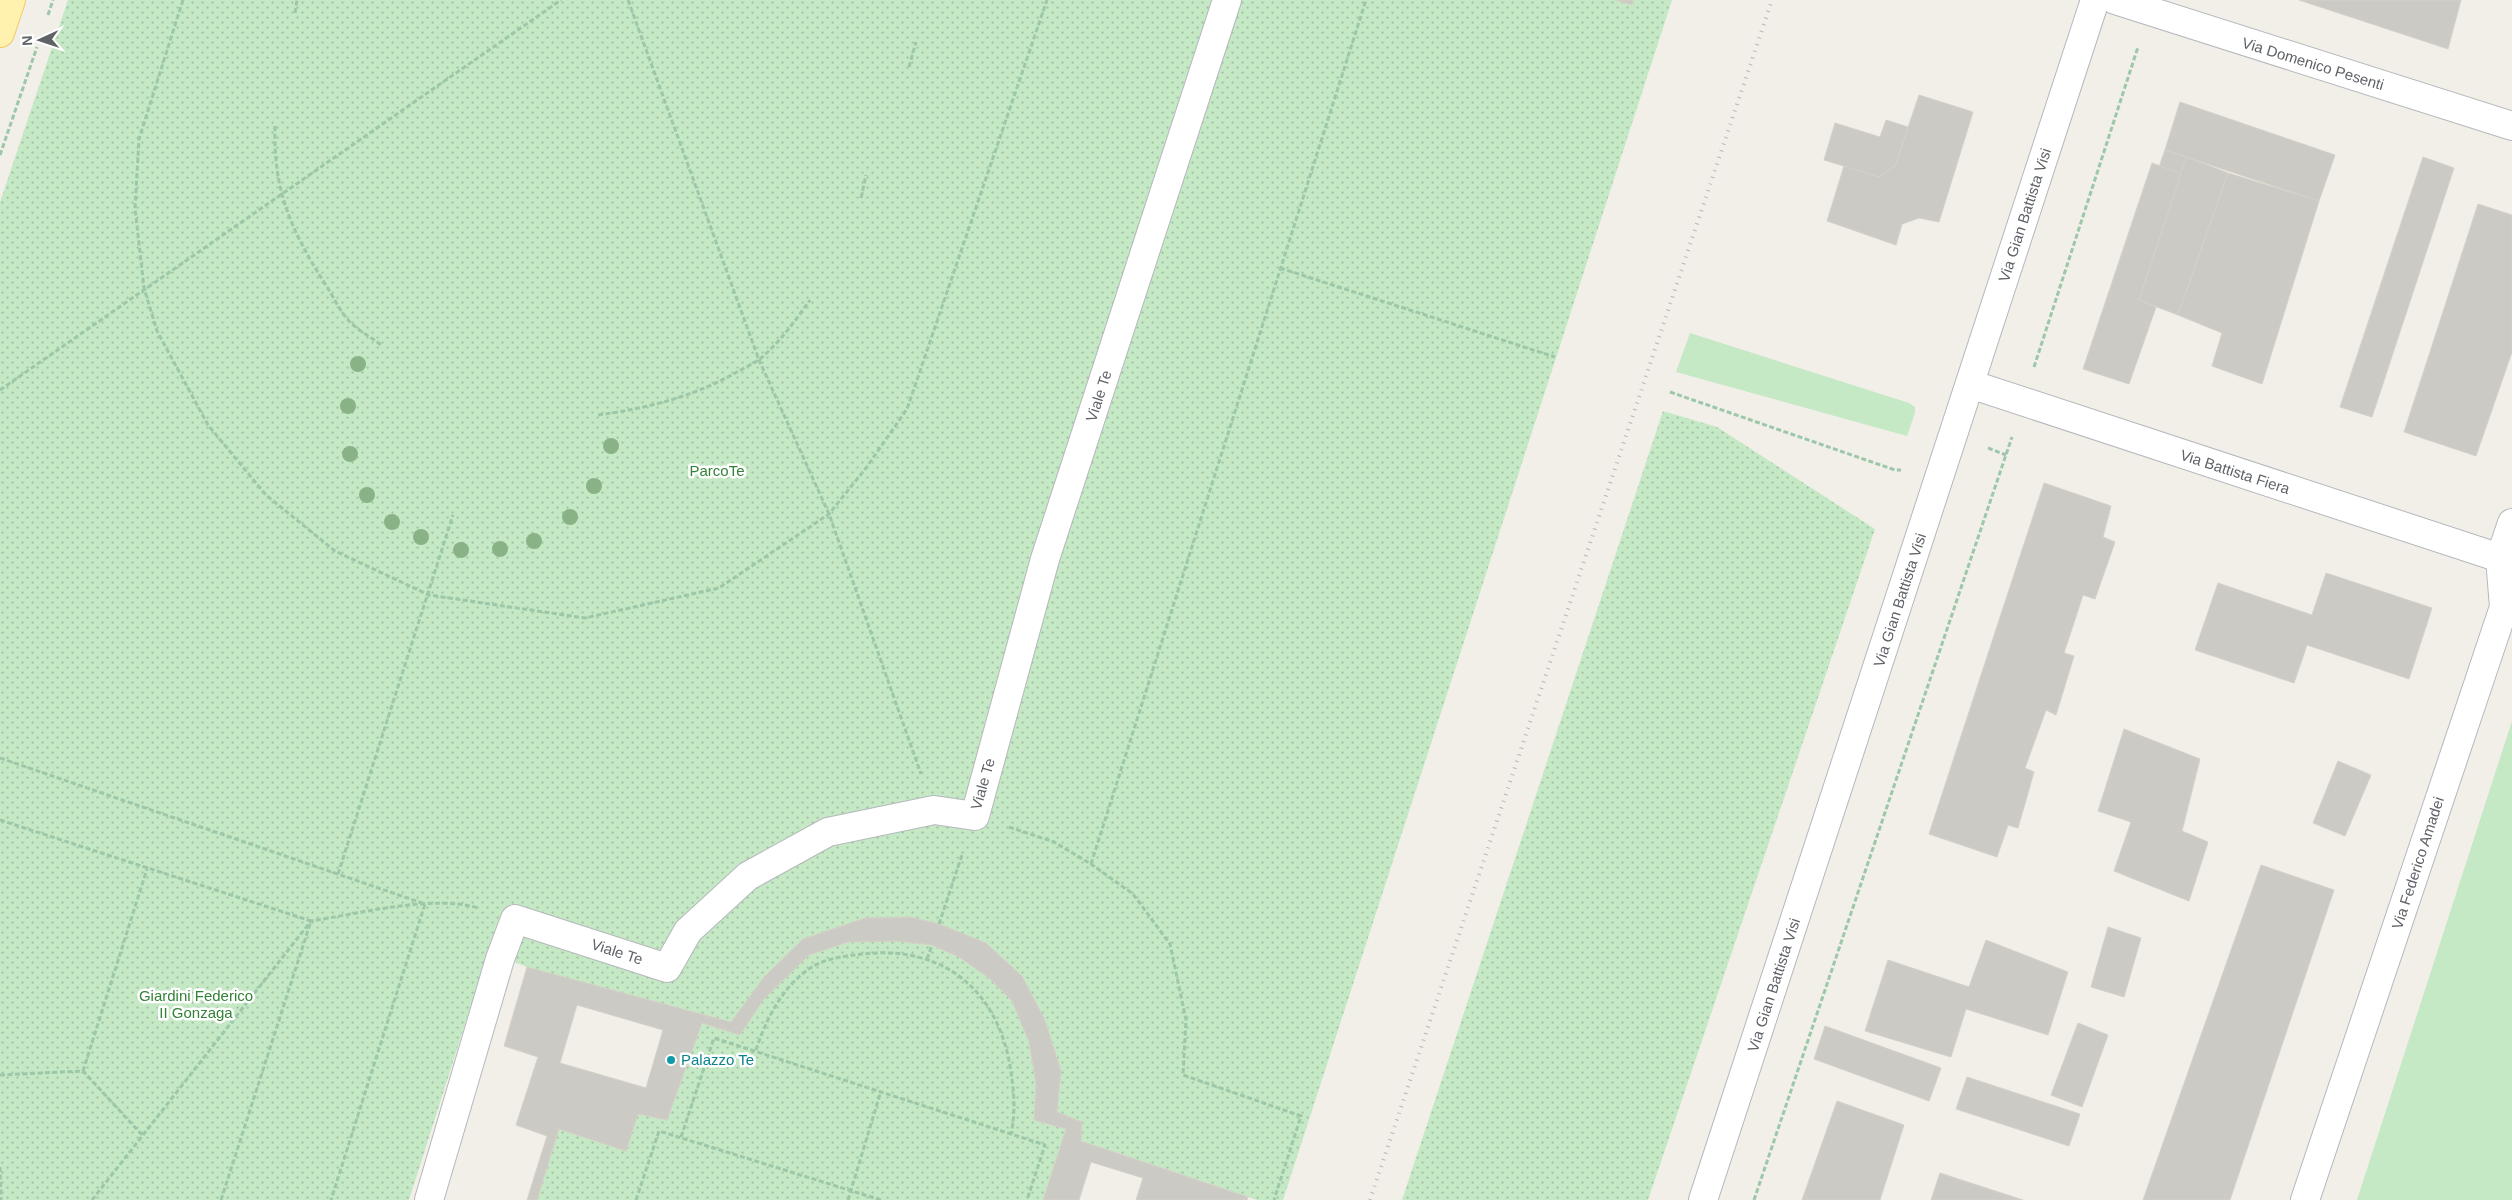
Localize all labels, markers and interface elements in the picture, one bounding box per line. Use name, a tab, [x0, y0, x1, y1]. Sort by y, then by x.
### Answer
north arrow	[15, 15, 65, 65]
street label: Via Domenico Pesenti	[2240, 34, 2386, 93]
text: N	[19, 35, 35, 46]
street label: Via Gian Battista Visi	[1995, 146, 2054, 284]
street label: Viale Te	[1082, 368, 1115, 424]
street label: Via Battista Fiera	[2178, 446, 2293, 497]
park label: ParcoTe	[689, 462, 745, 479]
street label: Via Gian Battista Visi	[1870, 531, 1929, 669]
street label: Viale Te	[967, 756, 998, 812]
street label: Via Federico Amadei	[2388, 795, 2447, 931]
street label: Via Gian Battista Visi	[1744, 916, 1803, 1054]
street label: Viale Te	[589, 935, 645, 968]
park label: Giardini Federico II Gonzaga	[139, 987, 253, 1021]
place label: Palazzo Te	[681, 1051, 754, 1068]
marker: Palazzo Te	[665, 1054, 677, 1066]

